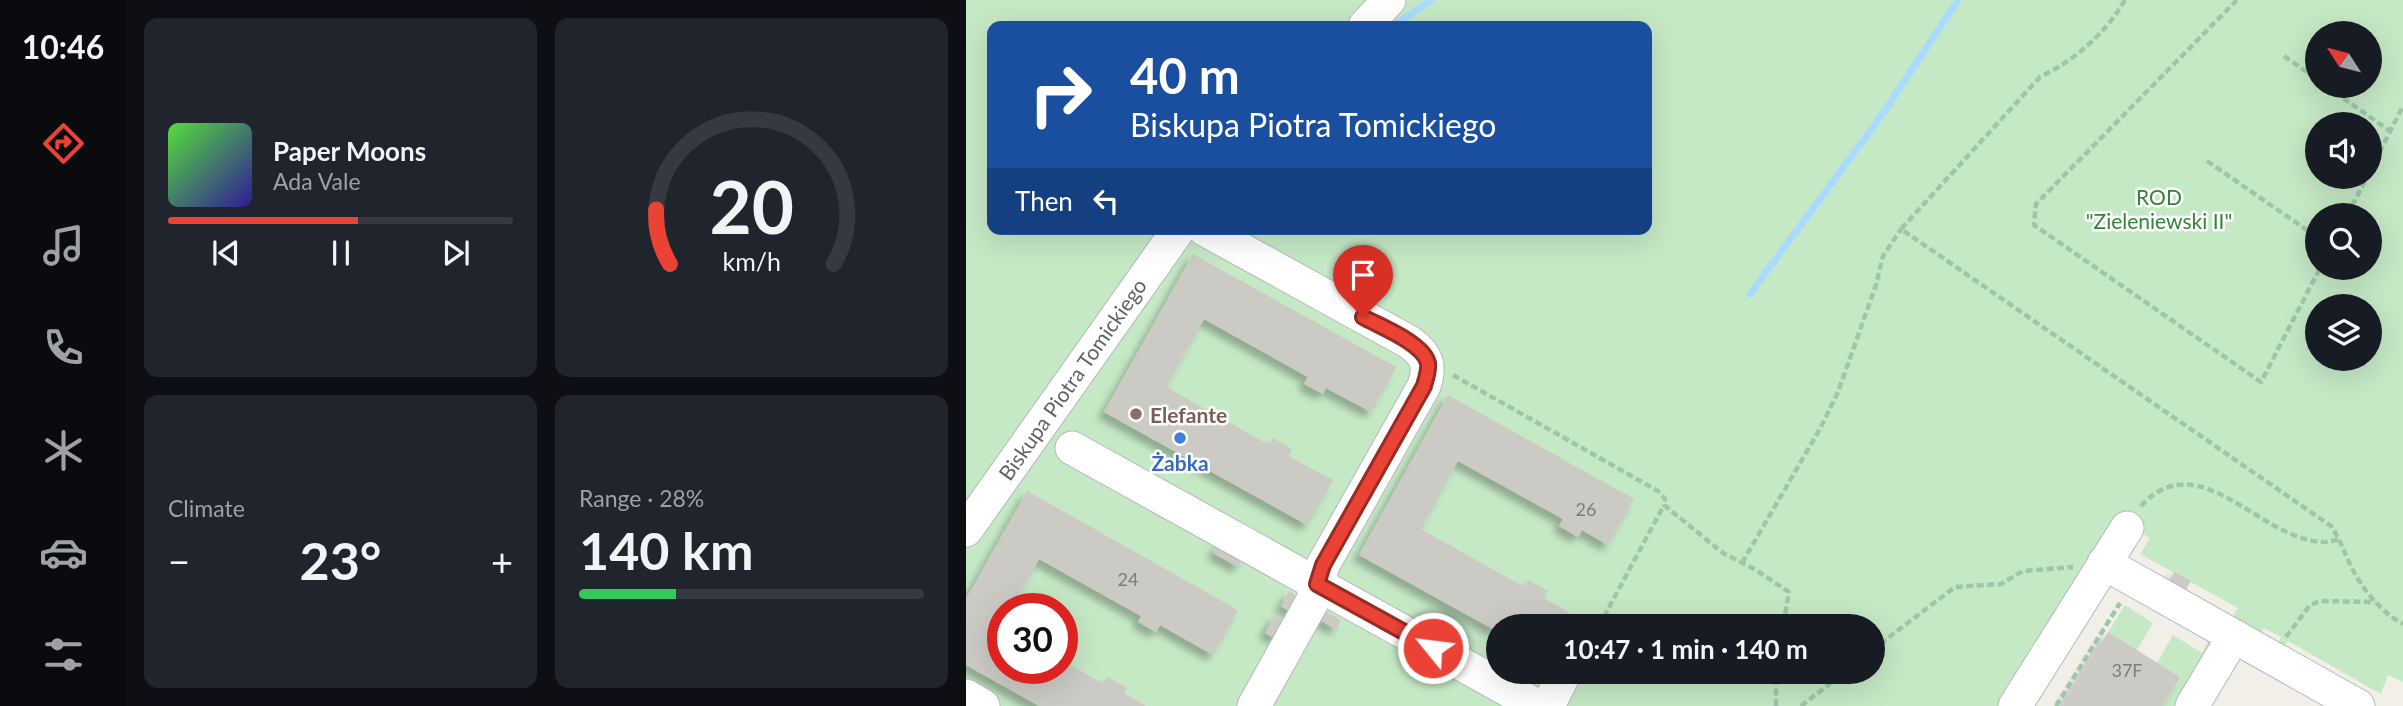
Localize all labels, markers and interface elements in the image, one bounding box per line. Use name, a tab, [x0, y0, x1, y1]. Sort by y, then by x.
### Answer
north arrow	[2305, 21, 2382, 98]
map controls	[2305, 21, 2382, 371]
text: 10:46	[22, 27, 104, 66]
text: 40 m	[1130, 46, 1240, 104]
icon: right	[1015, 49, 1106, 140]
text: Biskupa Piotra Tomickiego	[1130, 105, 1496, 144]
button: sound	[2305, 112, 2382, 189]
icon: directions	[39, 119, 88, 168]
text: Paper Moons	[273, 135, 426, 167]
text: 20	[709, 162, 794, 250]
text: Ada Vale	[273, 167, 361, 195]
icon: left	[1087, 182, 1125, 220]
park label: ROD "Zieleniewski II"	[2086, 184, 2232, 233]
text: Then	[1015, 185, 1073, 217]
button: search	[2305, 203, 2382, 280]
icon: music	[39, 221, 88, 270]
icon: previous	[207, 234, 245, 272]
icon: pause	[322, 234, 360, 272]
icon: next	[437, 234, 475, 272]
pin	[1333, 245, 1393, 317]
text: km/h	[722, 246, 781, 276]
icon: arrive	[1344, 256, 1382, 294]
street label: Biskupa Piotra Tomickiego	[993, 273, 1151, 485]
button: layers	[2305, 294, 2382, 371]
icon: phone	[39, 323, 88, 372]
place label: Elefante	[1150, 402, 1227, 427]
marker: Elefante	[1128, 406, 1144, 422]
icon: climate	[39, 426, 88, 475]
marker: Żabka	[1172, 430, 1188, 446]
place label: Żabka	[1151, 450, 1209, 475]
text: Range · 28%	[579, 484, 704, 512]
text: Climate	[168, 494, 245, 522]
house number: 26	[1576, 498, 1596, 520]
text: 140 km	[579, 519, 753, 581]
icon: car	[39, 528, 88, 577]
text: 23°	[300, 529, 381, 591]
text: −	[168, 538, 190, 584]
text: +	[491, 538, 513, 584]
house number: 24	[1118, 568, 1138, 590]
speed limit sign: 30	[987, 593, 1078, 684]
position arrow	[1396, 611, 1470, 685]
icon: filters	[39, 630, 88, 679]
text: 10:47 · 1 min · 140 m	[1563, 633, 1808, 665]
house number: 37F	[2111, 659, 2143, 681]

